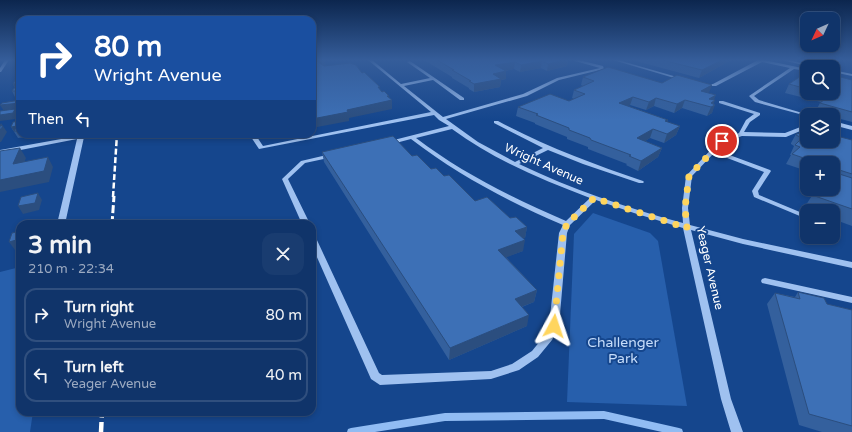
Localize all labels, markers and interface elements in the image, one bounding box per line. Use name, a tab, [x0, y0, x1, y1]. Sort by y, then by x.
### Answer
north arrow	[800, 12, 840, 52]
map controls	[800, 12, 840, 244]
text: 80 m	[94, 30, 162, 64]
icon: right	[28, 32, 80, 84]
button: search	[800, 60, 840, 100]
text: Wright Avenue	[94, 64, 222, 86]
icon: left	[72, 108, 94, 130]
button: layers	[800, 108, 840, 148]
text: Then	[28, 110, 64, 128]
pin	[705, 124, 739, 158]
icon: arrive	[711, 130, 733, 152]
street label: Wright Avenue	[502, 140, 586, 188]
button: +	[800, 156, 840, 196]
button: −	[800, 204, 840, 244]
street label: Yeager Avenue	[694, 225, 726, 311]
text: 3 min	[28, 231, 92, 260]
button: close	[262, 233, 304, 275]
text: 210 m · 22:34	[28, 261, 114, 277]
text: Turn right	[64, 298, 134, 316]
icon: right	[30, 304, 52, 326]
position arrow	[533, 305, 575, 347]
text: 80 m	[265, 306, 302, 324]
text: Wright Avenue	[64, 316, 156, 332]
park label: Challenger Park	[587, 334, 659, 367]
text: Turn left	[64, 358, 124, 376]
icon: left	[30, 364, 52, 386]
text: 40 m	[265, 366, 302, 384]
text: Yeager Avenue	[64, 376, 156, 392]

